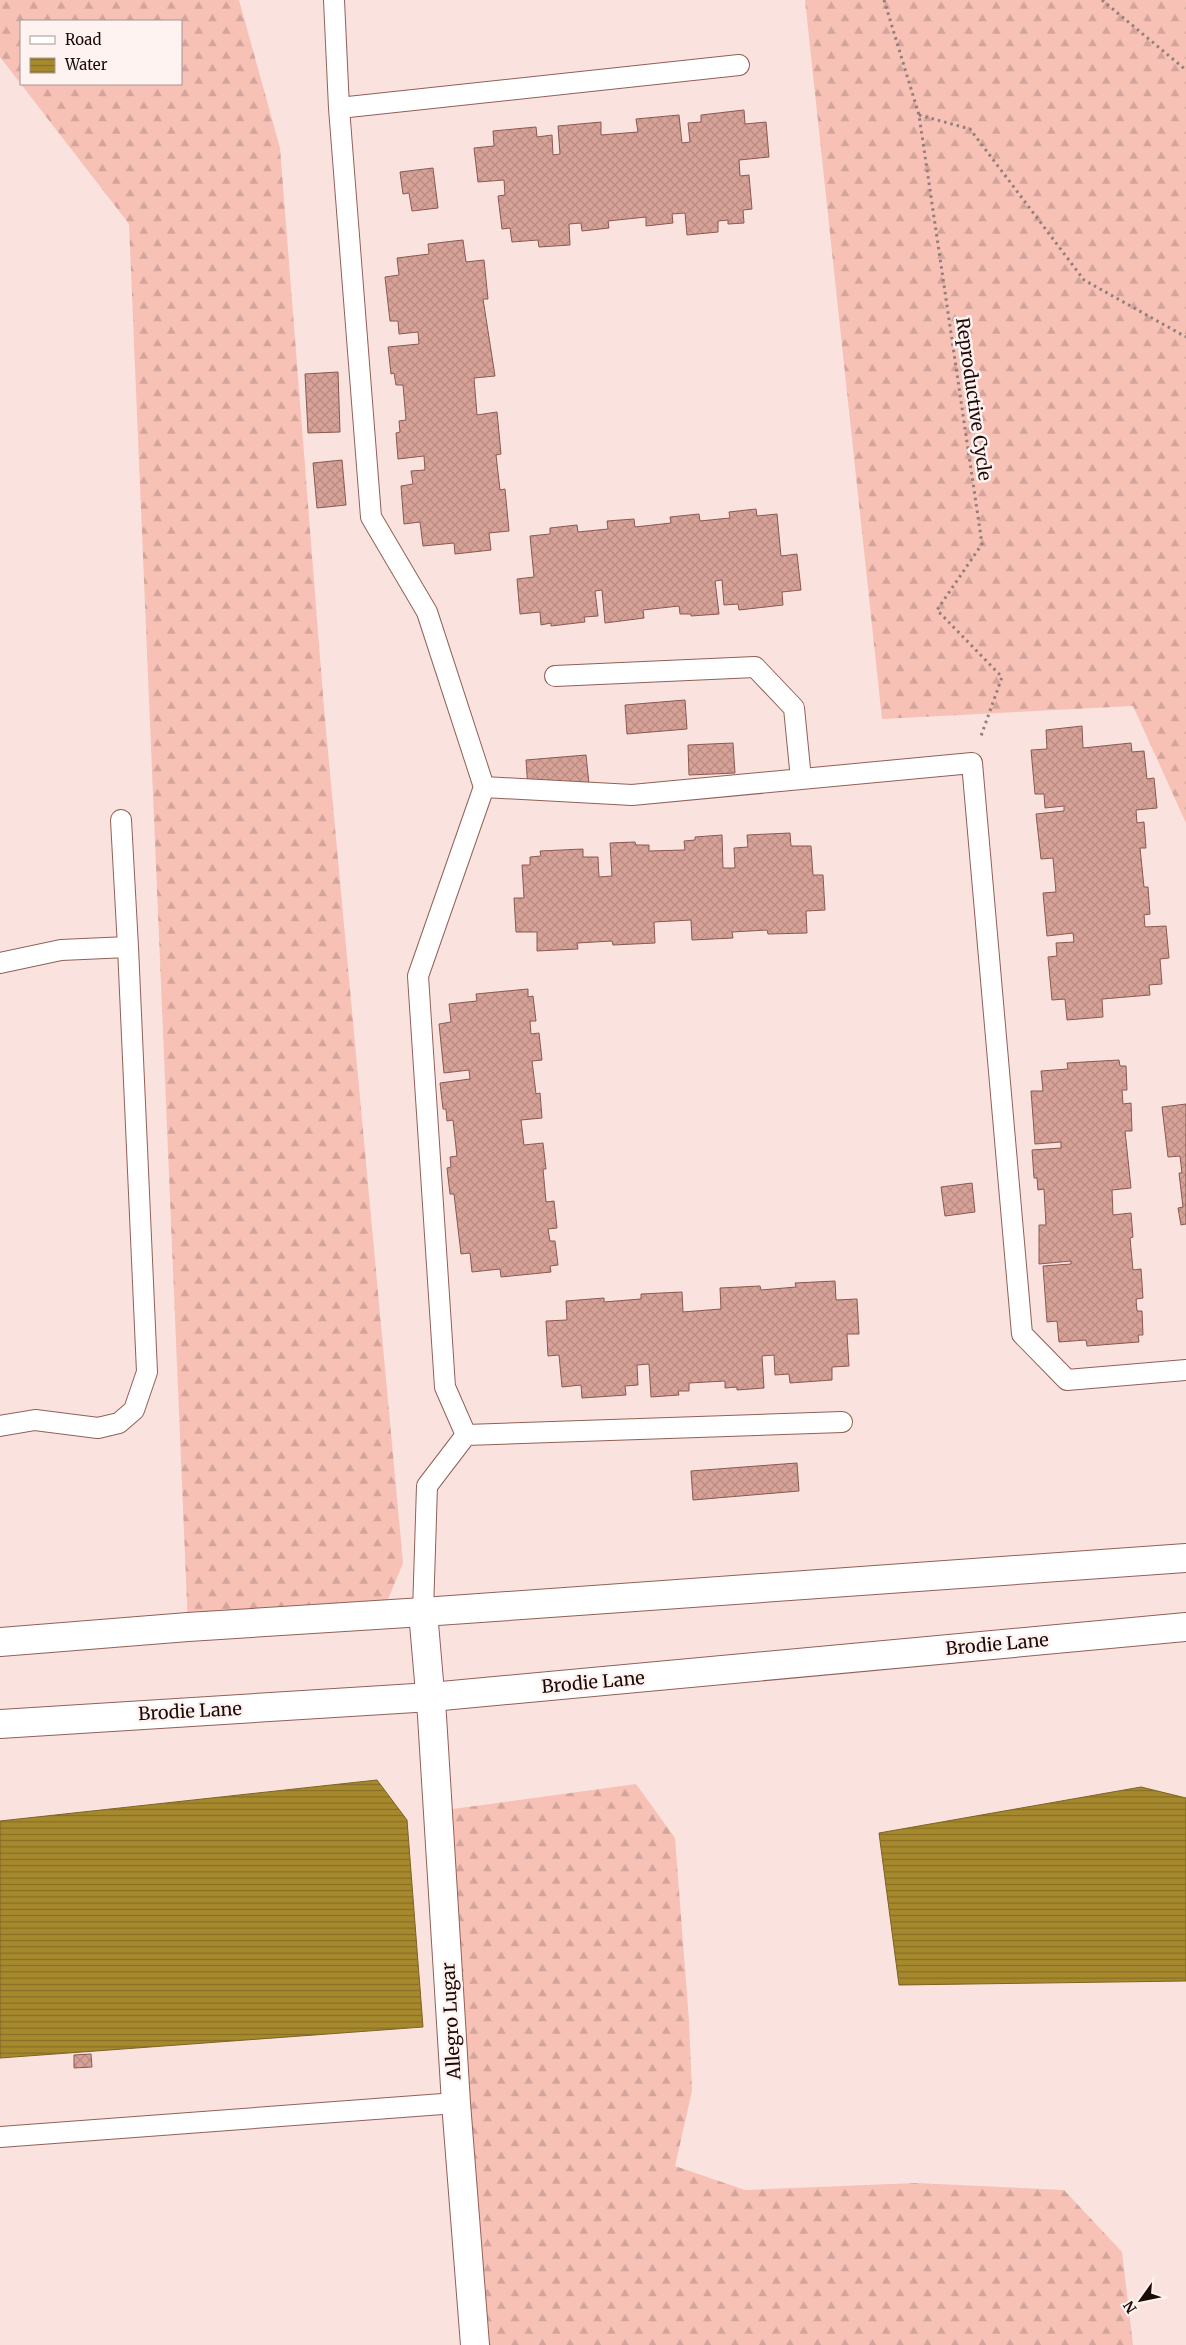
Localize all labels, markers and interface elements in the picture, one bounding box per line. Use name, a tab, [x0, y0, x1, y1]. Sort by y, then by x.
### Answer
legend	[20, 20, 182, 85]
text: Road	[65, 30, 101, 49]
text: Water	[64, 55, 108, 74]
street label: Reproductive Cycle	[951, 316, 997, 482]
street label: Brodie Lane	[944, 1628, 1050, 1660]
street label: Brodie Lane	[540, 1666, 646, 1698]
street label: Brodie Lane	[138, 1697, 242, 1725]
street label: Allegro Lugar	[436, 1962, 466, 2081]
north arrow	[1116, 2275, 1166, 2325]
text: N	[1120, 2298, 1141, 2317]

